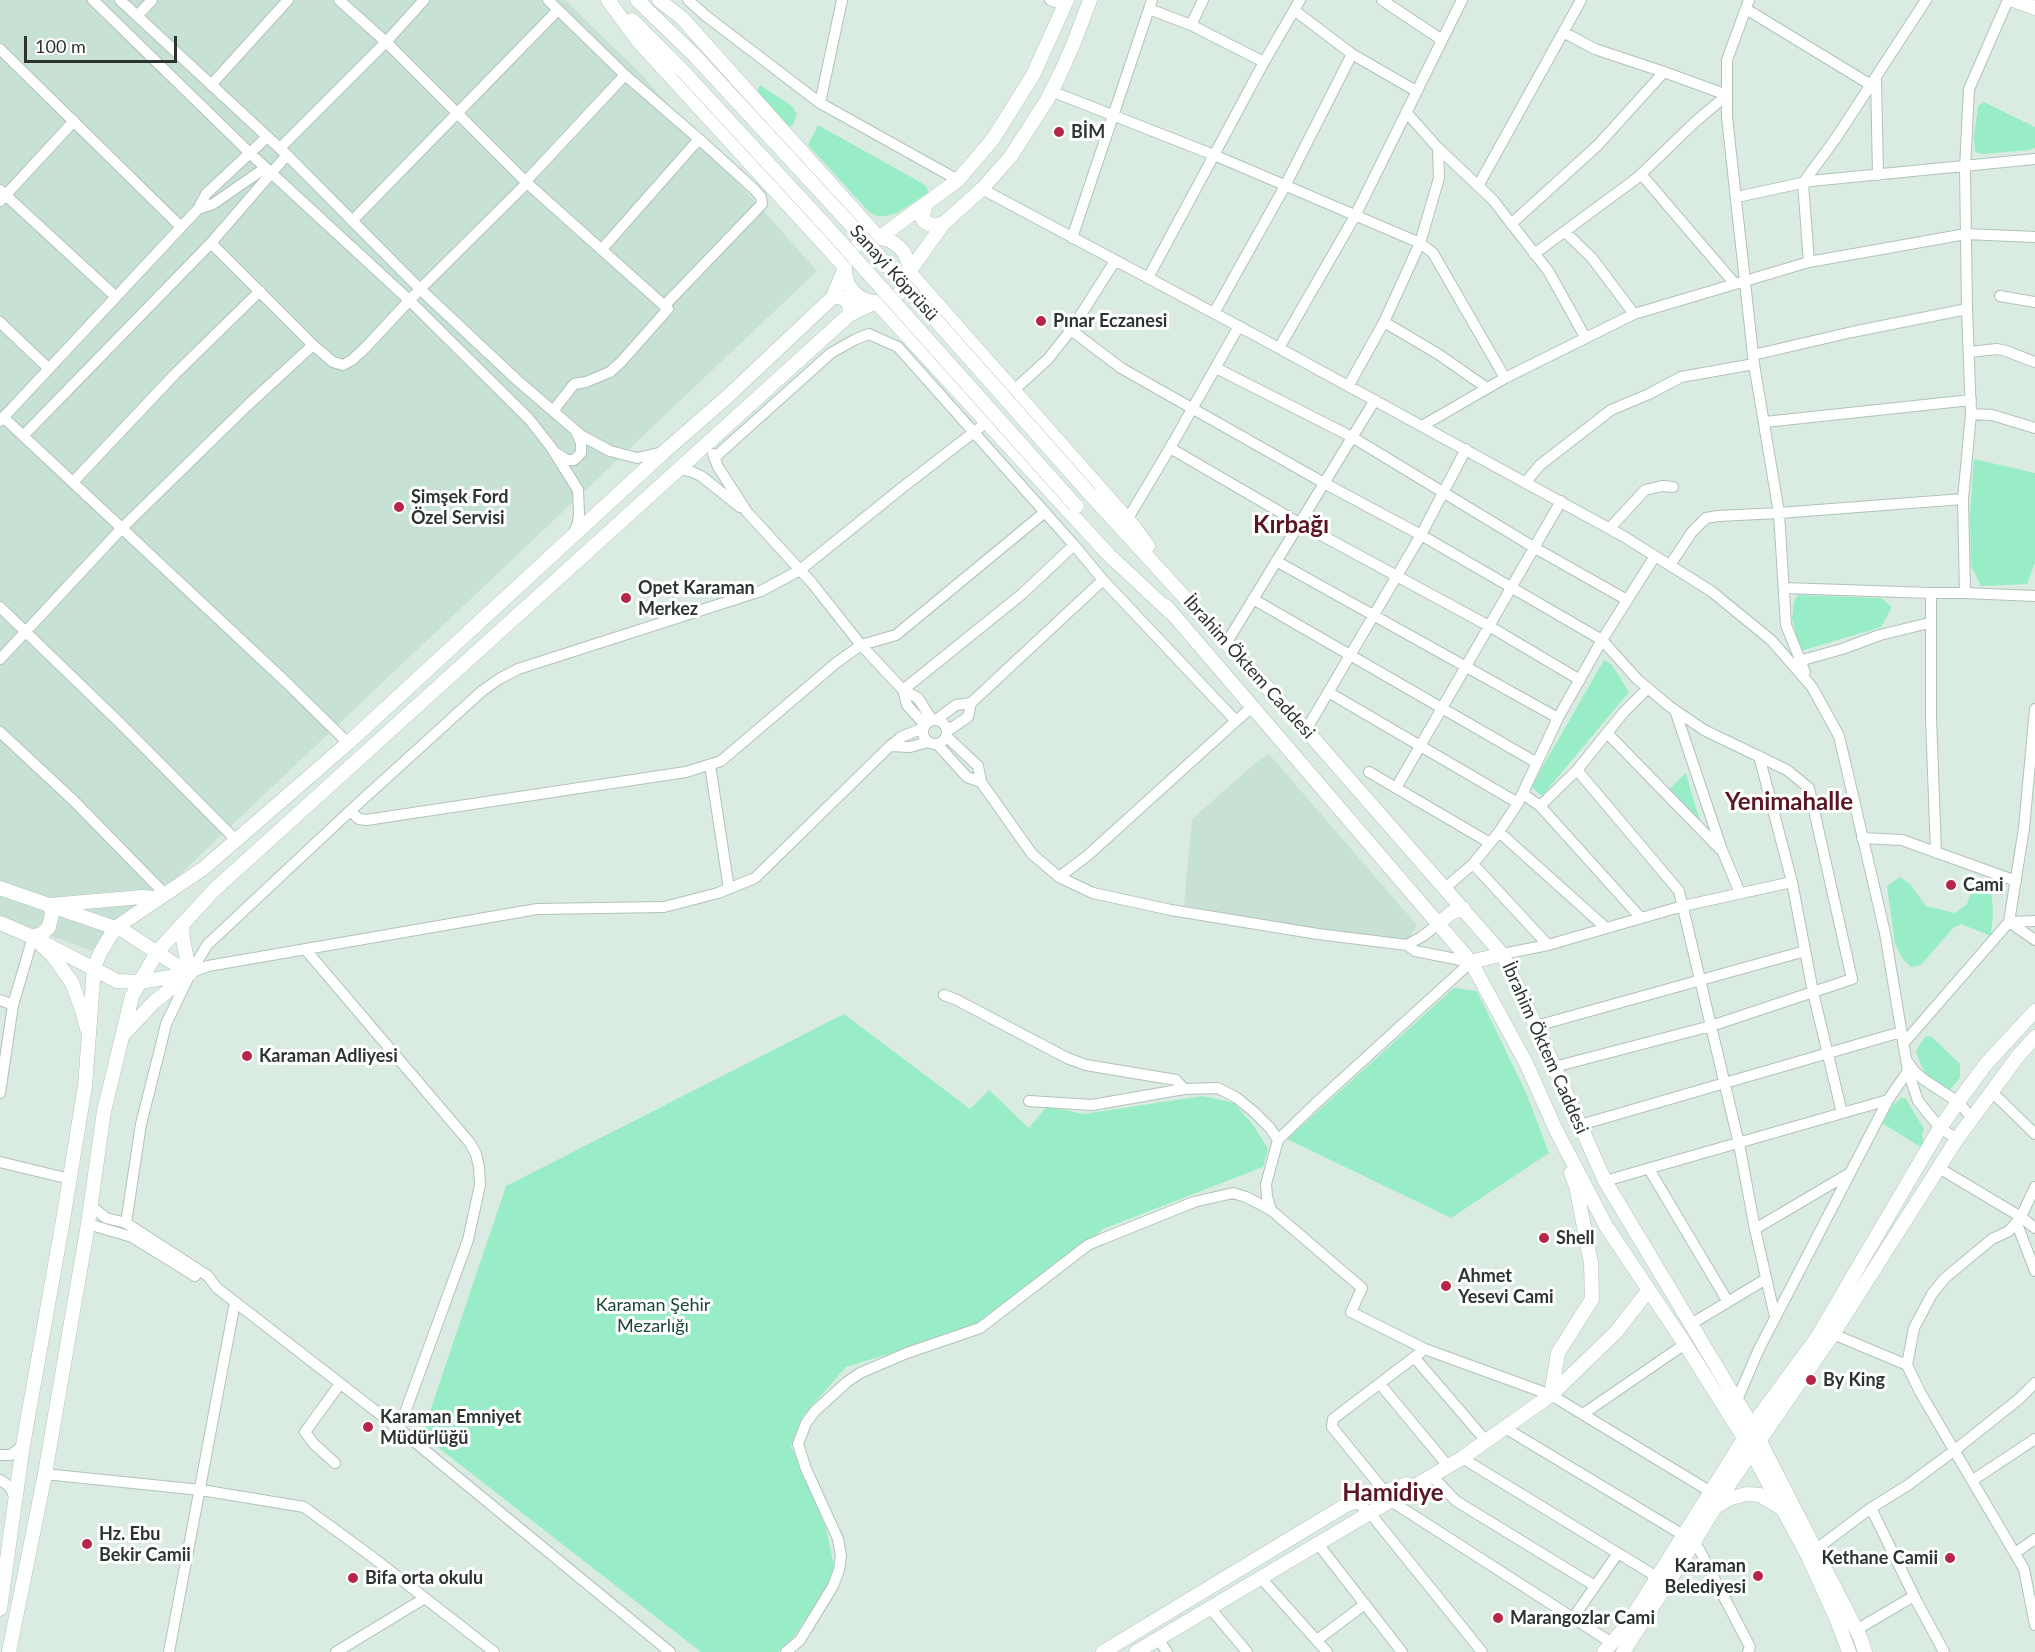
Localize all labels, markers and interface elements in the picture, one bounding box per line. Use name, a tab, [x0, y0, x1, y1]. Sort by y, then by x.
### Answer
scale bar	[27, 24, 180, 62]
text: 100 m	[35, 35, 86, 57]
place label: BİM	[1071, 121, 1105, 143]
marker: BİM	[1052, 125, 1066, 139]
street label: Sanayi Köprüsü	[845, 221, 943, 325]
place label: Pınar Eczanesi	[1053, 310, 1167, 332]
marker: Pınar Eczanesi	[1034, 314, 1048, 328]
place label: Şimşek Ford Özel Servisi	[411, 486, 508, 528]
marker: Şimşek Ford Özel Servisi	[392, 500, 406, 514]
district label: Kırbağı	[1253, 511, 1329, 539]
place label: Opet Karaman Merkez	[638, 577, 755, 620]
marker: Opet Karaman Merkez	[619, 591, 633, 605]
street label: İbrahim Öktem Caddesi	[1179, 591, 1319, 743]
district label: Yenimahalle	[1725, 788, 1853, 816]
place label: Cami	[1963, 874, 2004, 896]
marker: Cami	[1944, 878, 1958, 892]
street label: İbrahim Öktem Caddesi	[1497, 959, 1593, 1137]
place label: Karaman Adliyesi	[259, 1045, 398, 1067]
marker: Karaman Adliyesi	[240, 1049, 254, 1063]
place label: Shell	[1556, 1227, 1594, 1249]
marker: Shell	[1537, 1231, 1551, 1245]
place label: Ahmet Yesevi Cami	[1458, 1265, 1554, 1308]
marker: Ahmet Yesevi Cami	[1439, 1279, 1453, 1293]
park label: Karaman Şehir Mezarlığı	[596, 1294, 710, 1336]
place label: By King	[1823, 1369, 1885, 1391]
marker: By King	[1804, 1373, 1818, 1387]
place label: Karaman Emniyet Müdürlüğü	[380, 1406, 521, 1448]
marker: Karaman Emniyet Müdürlüğü	[361, 1420, 375, 1434]
district label: Hamidiye	[1342, 1479, 1444, 1507]
place label: Hz. Ebu Bekir Camii	[99, 1523, 191, 1565]
marker: Hz. Ebu Bekir Camii	[80, 1537, 94, 1551]
place label: Kethane Camii	[1821, 1547, 1938, 1569]
marker: Kethane Camii	[1943, 1551, 1957, 1565]
place label: Karaman Belediyesi	[1664, 1555, 1746, 1598]
place label: Bifa orta okulu	[365, 1567, 483, 1589]
marker: Karaman Belediyesi	[1751, 1569, 1765, 1583]
marker: Bifa orta okulu	[346, 1571, 360, 1585]
place label: Marangozlar Cami	[1510, 1607, 1655, 1629]
marker: Marangozlar Cami	[1491, 1611, 1505, 1625]

